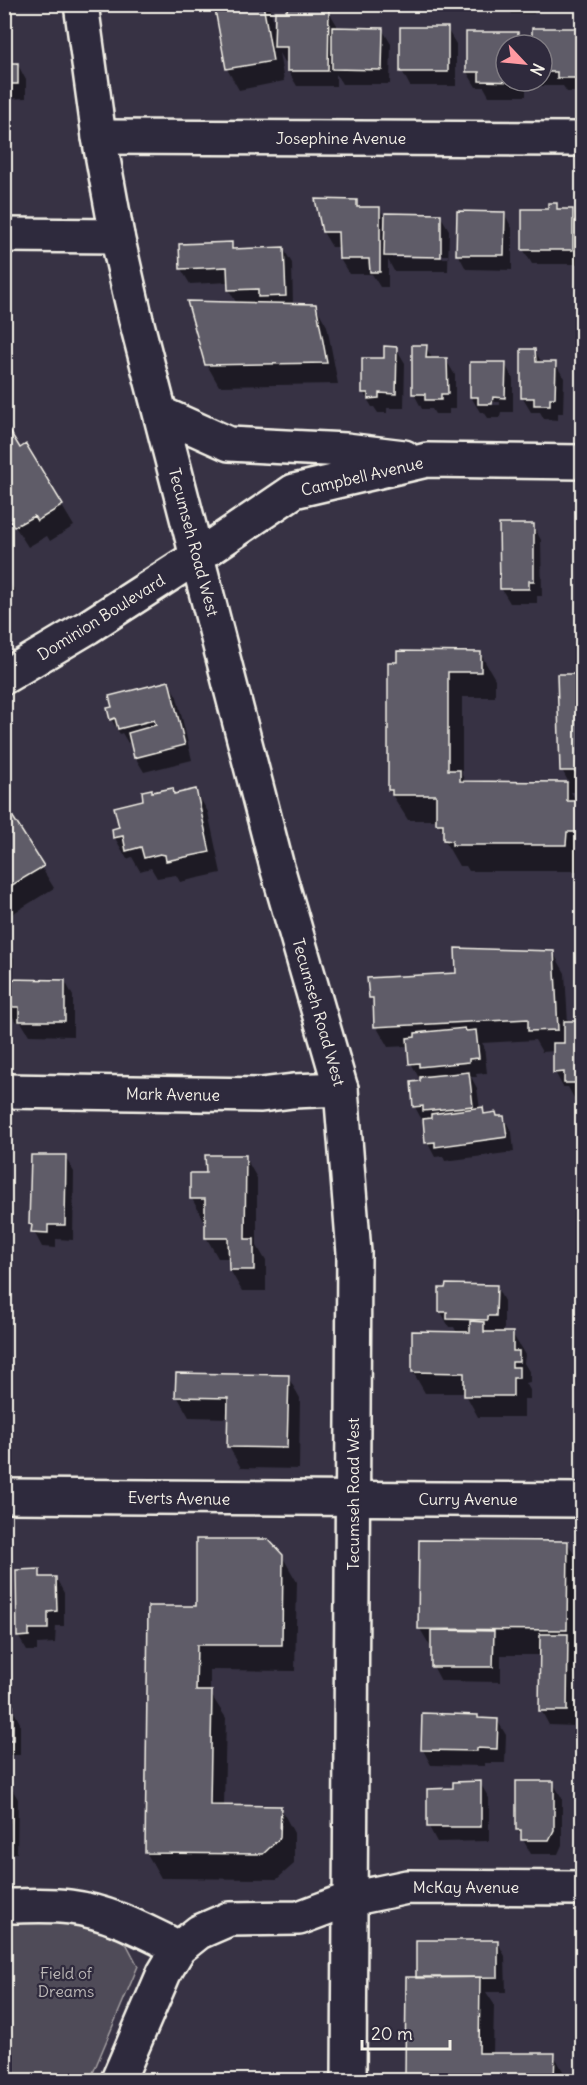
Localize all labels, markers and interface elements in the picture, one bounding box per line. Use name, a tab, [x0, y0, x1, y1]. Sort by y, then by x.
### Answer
north arrow	[494, 33, 554, 93]
text: N	[526, 60, 549, 79]
street label: Josephine Avenue	[276, 128, 406, 148]
street label: Campbell Avenue	[299, 452, 425, 500]
street label: Tecumseh Road West	[165, 466, 224, 619]
street label: Dominion Boulevard	[34, 570, 168, 664]
street label: Tecumseh Road West	[288, 936, 350, 1089]
street label: Mark Avenue	[126, 1083, 220, 1105]
street label: Tecumseh Road West	[343, 1417, 363, 1570]
street label: Everts Avenue	[128, 1487, 230, 1509]
street label: Curry Avenue	[418, 1489, 518, 1509]
street label: McKay Avenue	[413, 1877, 519, 1897]
park label: Field of Dreams	[38, 1963, 94, 2001]
scale bar	[362, 2013, 450, 2051]
text: 20 m	[371, 2022, 413, 2045]

